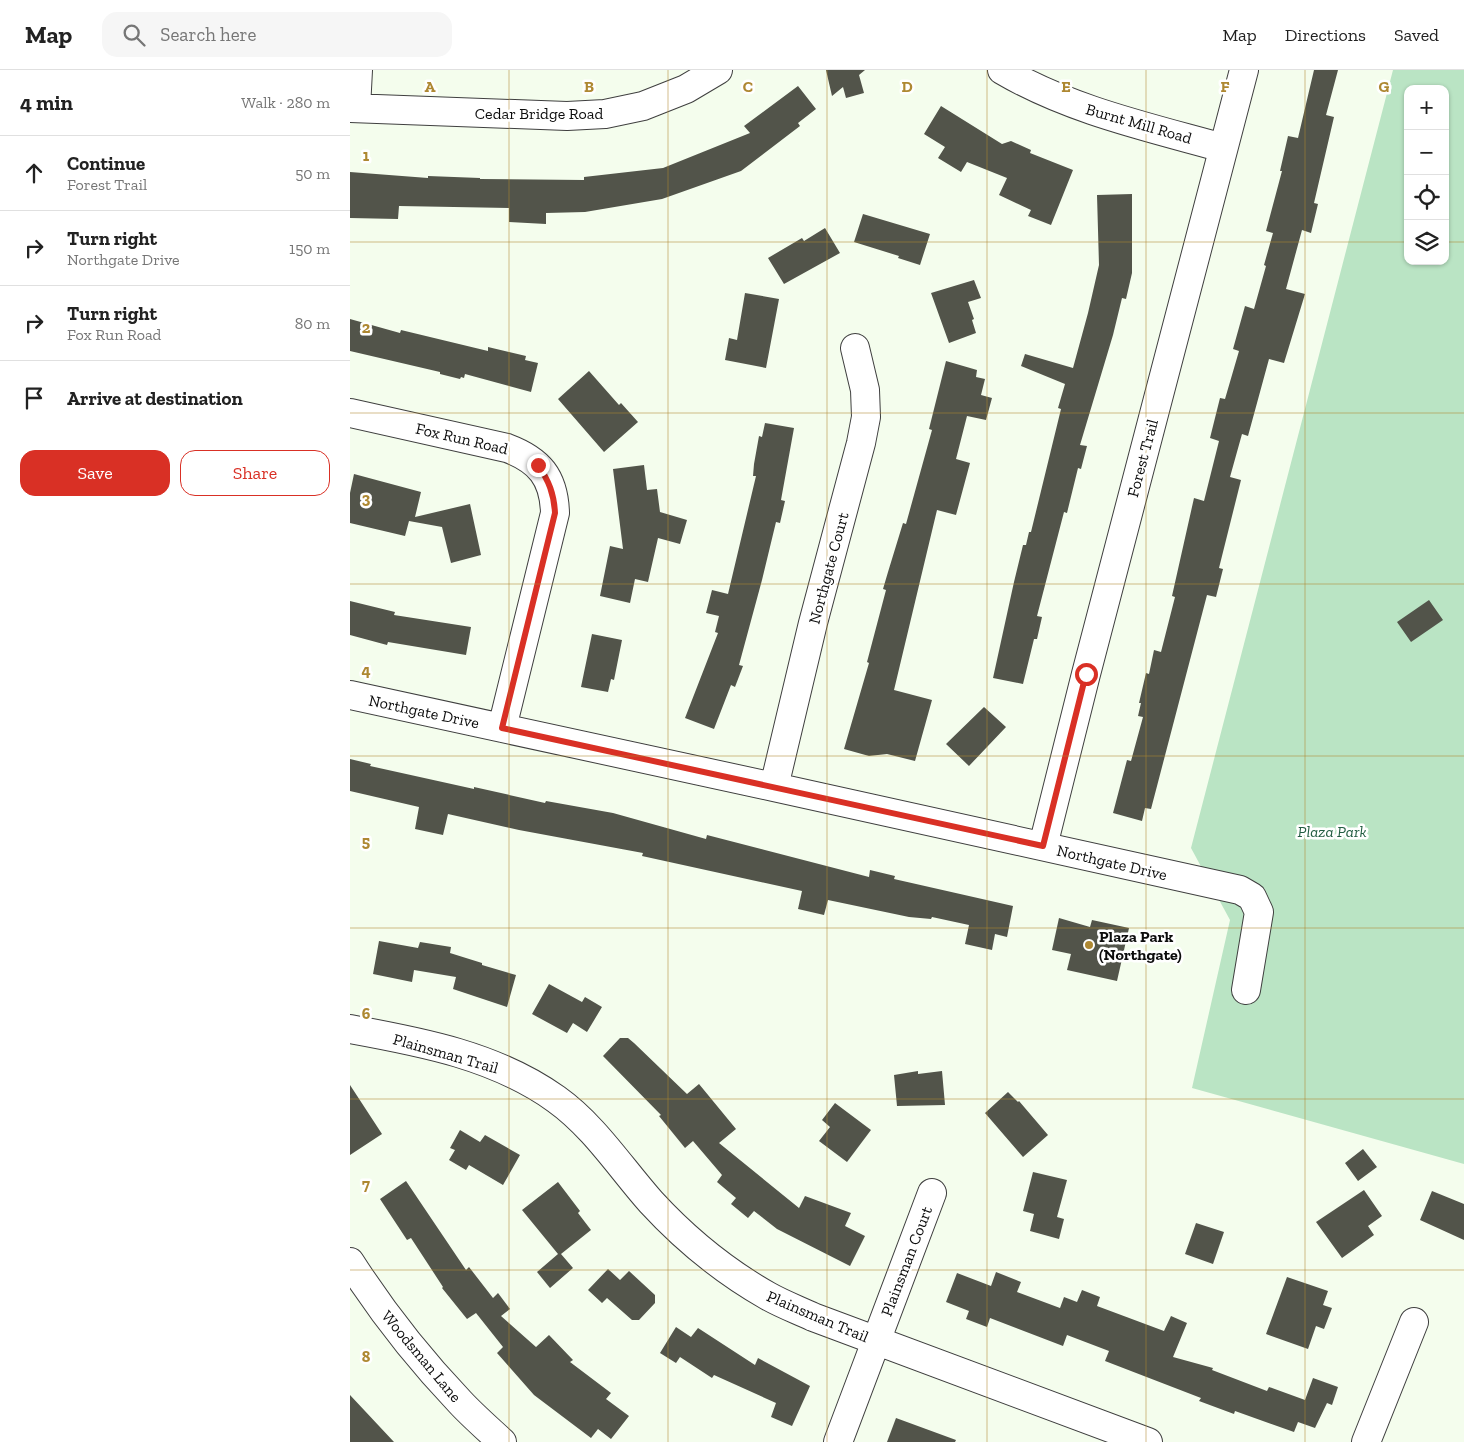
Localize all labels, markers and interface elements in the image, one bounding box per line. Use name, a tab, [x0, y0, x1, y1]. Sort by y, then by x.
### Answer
search box	[102, 12, 452, 57]
text: Map	[25, 20, 72, 49]
icon: search	[120, 21, 148, 49]
text: Search here	[160, 23, 257, 46]
text: Map	[1222, 24, 1257, 46]
text: Directions	[1285, 24, 1366, 46]
text: Saved	[1394, 24, 1439, 46]
text: A	[425, 77, 436, 96]
text: B	[584, 77, 594, 96]
text: C	[743, 77, 753, 96]
text: D	[901, 77, 913, 96]
text: E	[1061, 77, 1071, 96]
text: F	[1220, 77, 1230, 96]
text: G	[1379, 77, 1390, 96]
map controls	[1404, 85, 1449, 265]
button: +	[1404, 85, 1449, 130]
text: 4 min	[20, 90, 73, 115]
text: Walk · 280 m	[241, 93, 330, 112]
street label: Burnt Mill Road	[1084, 99, 1194, 148]
street label: Cedar Bridge Road	[475, 104, 603, 123]
button: −	[1404, 130, 1449, 175]
text: 1	[363, 146, 370, 165]
text: Continue	[67, 152, 145, 175]
icon: ahead	[20, 159, 48, 187]
text: 50 m	[295, 164, 330, 183]
text: Forest Trail	[67, 175, 147, 194]
button: locate	[1404, 175, 1449, 220]
button: layers	[1404, 220, 1449, 265]
text: Turn right	[67, 227, 157, 250]
icon: right	[20, 234, 48, 262]
text: 150 m	[289, 239, 330, 258]
text: Northgate Drive	[67, 250, 180, 269]
text: Turn right	[67, 302, 157, 325]
icon: right	[20, 309, 48, 337]
text: 80 m	[295, 314, 330, 333]
text: 2	[362, 318, 371, 337]
text: Fox Run Road	[67, 325, 161, 344]
icon: arrive	[20, 384, 48, 412]
text: Arrive at destination	[67, 387, 243, 410]
street label: Forest Trail	[1123, 417, 1162, 499]
street label: Fox Run Road	[414, 419, 510, 458]
button: Save	[20, 450, 170, 496]
button: Share	[180, 450, 330, 496]
route end	[527, 454, 550, 477]
text: 3	[362, 489, 371, 508]
street label: Northgate Court	[804, 510, 853, 626]
text: 4	[361, 661, 371, 680]
route start	[1075, 663, 1098, 686]
street label: Northgate Drive	[367, 690, 481, 732]
park label: Plaza Park	[1297, 822, 1367, 841]
text: 5	[362, 832, 370, 851]
street label: Northgate Drive	[1055, 841, 1169, 884]
place label: Plaza Park (Northgate)	[1099, 927, 1182, 964]
marker: Plaza Park (Northgate)	[1083, 939, 1095, 951]
text: 6	[362, 1004, 371, 1023]
street label: Plainsman Trail	[391, 1029, 501, 1078]
text: 7	[362, 1175, 370, 1194]
street label: Plainsman Court	[877, 1203, 936, 1319]
street label: Plainsman Trail	[764, 1286, 872, 1346]
street label: Woodsman Lane	[378, 1307, 465, 1406]
text: 8	[362, 1347, 371, 1366]

